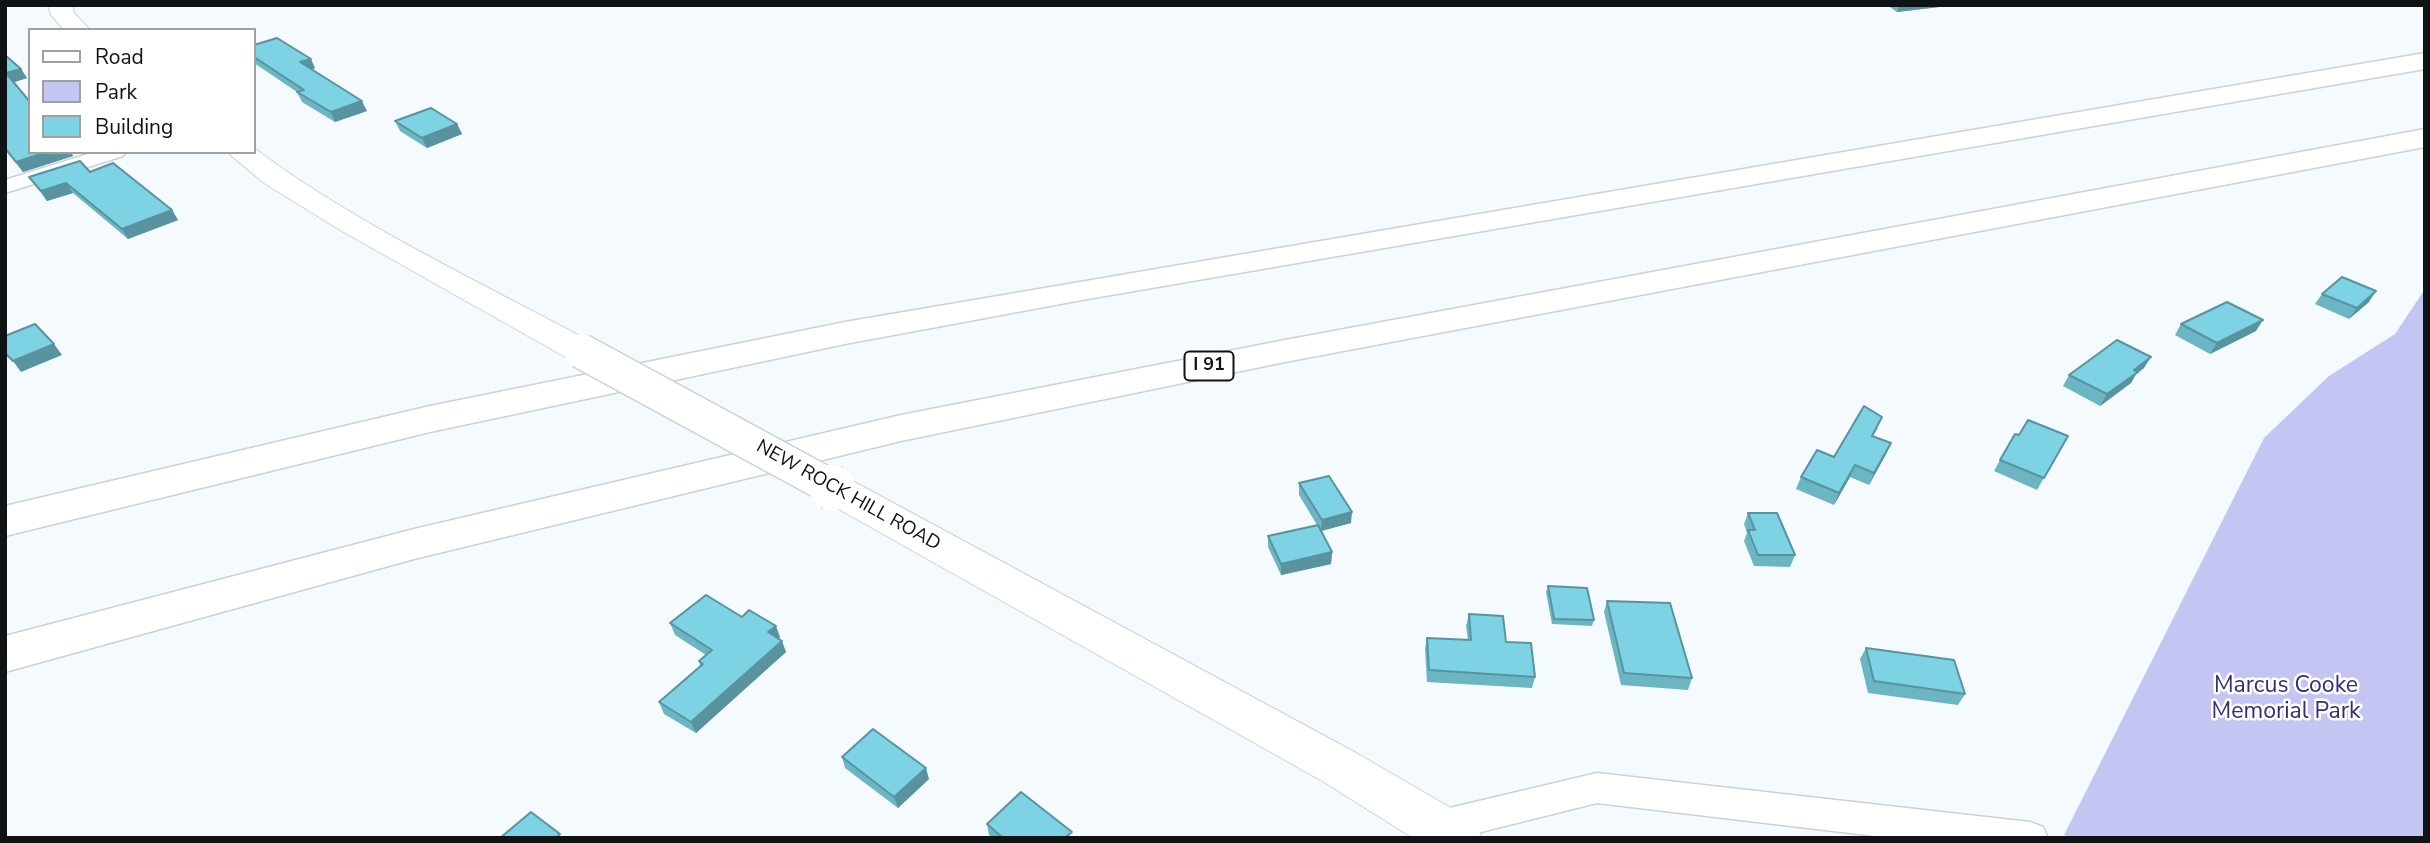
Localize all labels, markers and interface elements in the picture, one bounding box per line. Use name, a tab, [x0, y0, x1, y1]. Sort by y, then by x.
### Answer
legend	[28, 28, 256, 154]
text: Road	[95, 43, 144, 71]
text: Park	[95, 78, 137, 106]
text: Building	[95, 113, 173, 141]
road number: I 91	[1184, 352, 1234, 380]
street label: NEW ROCK HILL ROAD	[752, 436, 944, 556]
park label: Marcus Cooke Memorial Park	[2212, 672, 2360, 726]

